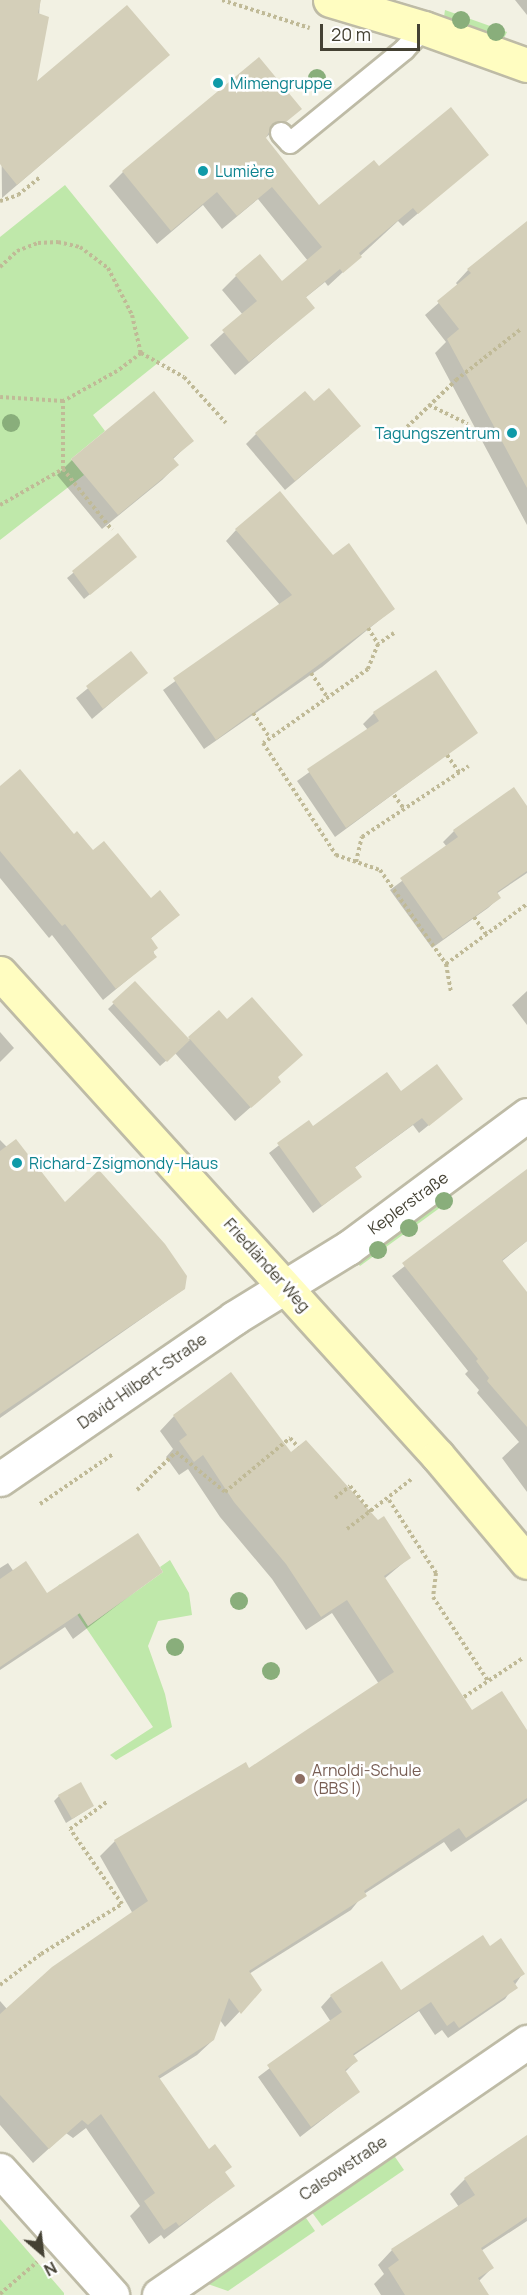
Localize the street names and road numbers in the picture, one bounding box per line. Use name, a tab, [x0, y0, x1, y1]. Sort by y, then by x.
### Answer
street label: Keplerstraße	[364, 1168, 452, 1238]
street label: Friedländer Weg	[220, 1214, 314, 1316]
street label: David-Hilbert-Straße	[74, 1329, 210, 1433]
street label: Calsowstraße	[295, 2132, 391, 2204]

